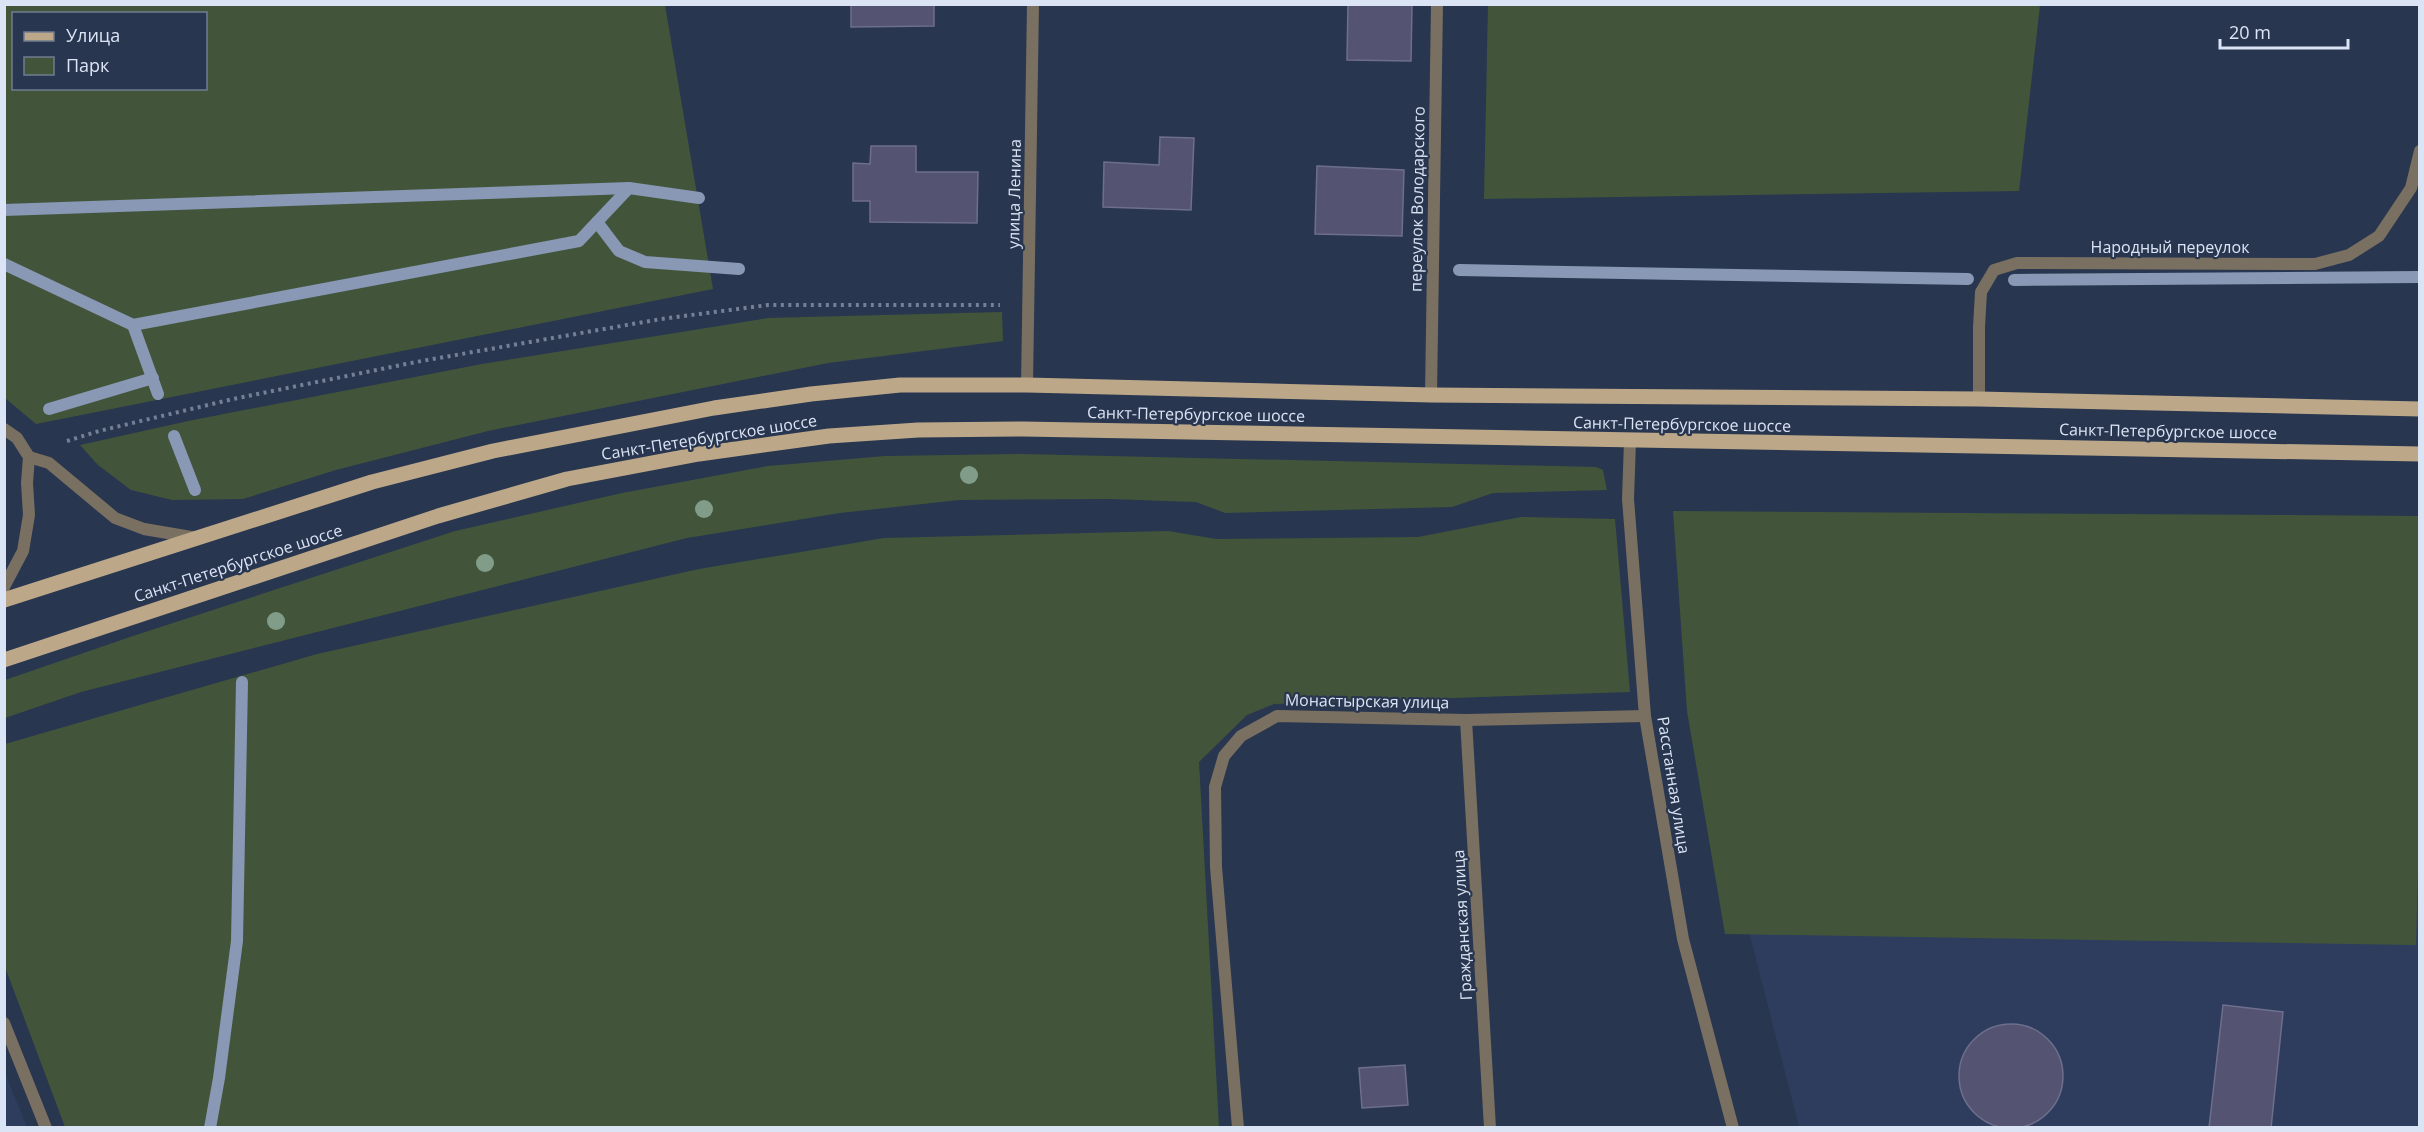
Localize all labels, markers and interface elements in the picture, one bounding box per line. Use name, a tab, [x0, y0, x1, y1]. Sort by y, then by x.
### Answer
legend	[12, 12, 207, 90]
scale bar	[2220, 12, 2348, 50]
text: 20 m	[2229, 20, 2271, 44]
text: Улица	[66, 23, 120, 47]
text: Парк	[66, 53, 110, 77]
street label: переулок Володарского	[1404, 106, 1430, 292]
street label: улица Ленина	[1002, 139, 1026, 249]
street label: Народный переулок	[2091, 236, 2250, 258]
street label: Санкт-Петербургское шоссе	[1087, 401, 1305, 427]
street label: Санкт-Петербургское шоссе	[600, 409, 818, 465]
street label: Санкт-Петербургское шоссе	[1573, 411, 1791, 437]
street label: Санкт-Петербургское шоссе	[2059, 418, 2277, 444]
street label: Санкт-Петербургское шоссе	[131, 519, 345, 607]
street label: Монастырская улица	[1285, 689, 1449, 713]
street label: Расстанная улица	[1652, 715, 1696, 855]
street label: Гражданская улица	[1447, 849, 1477, 1001]

